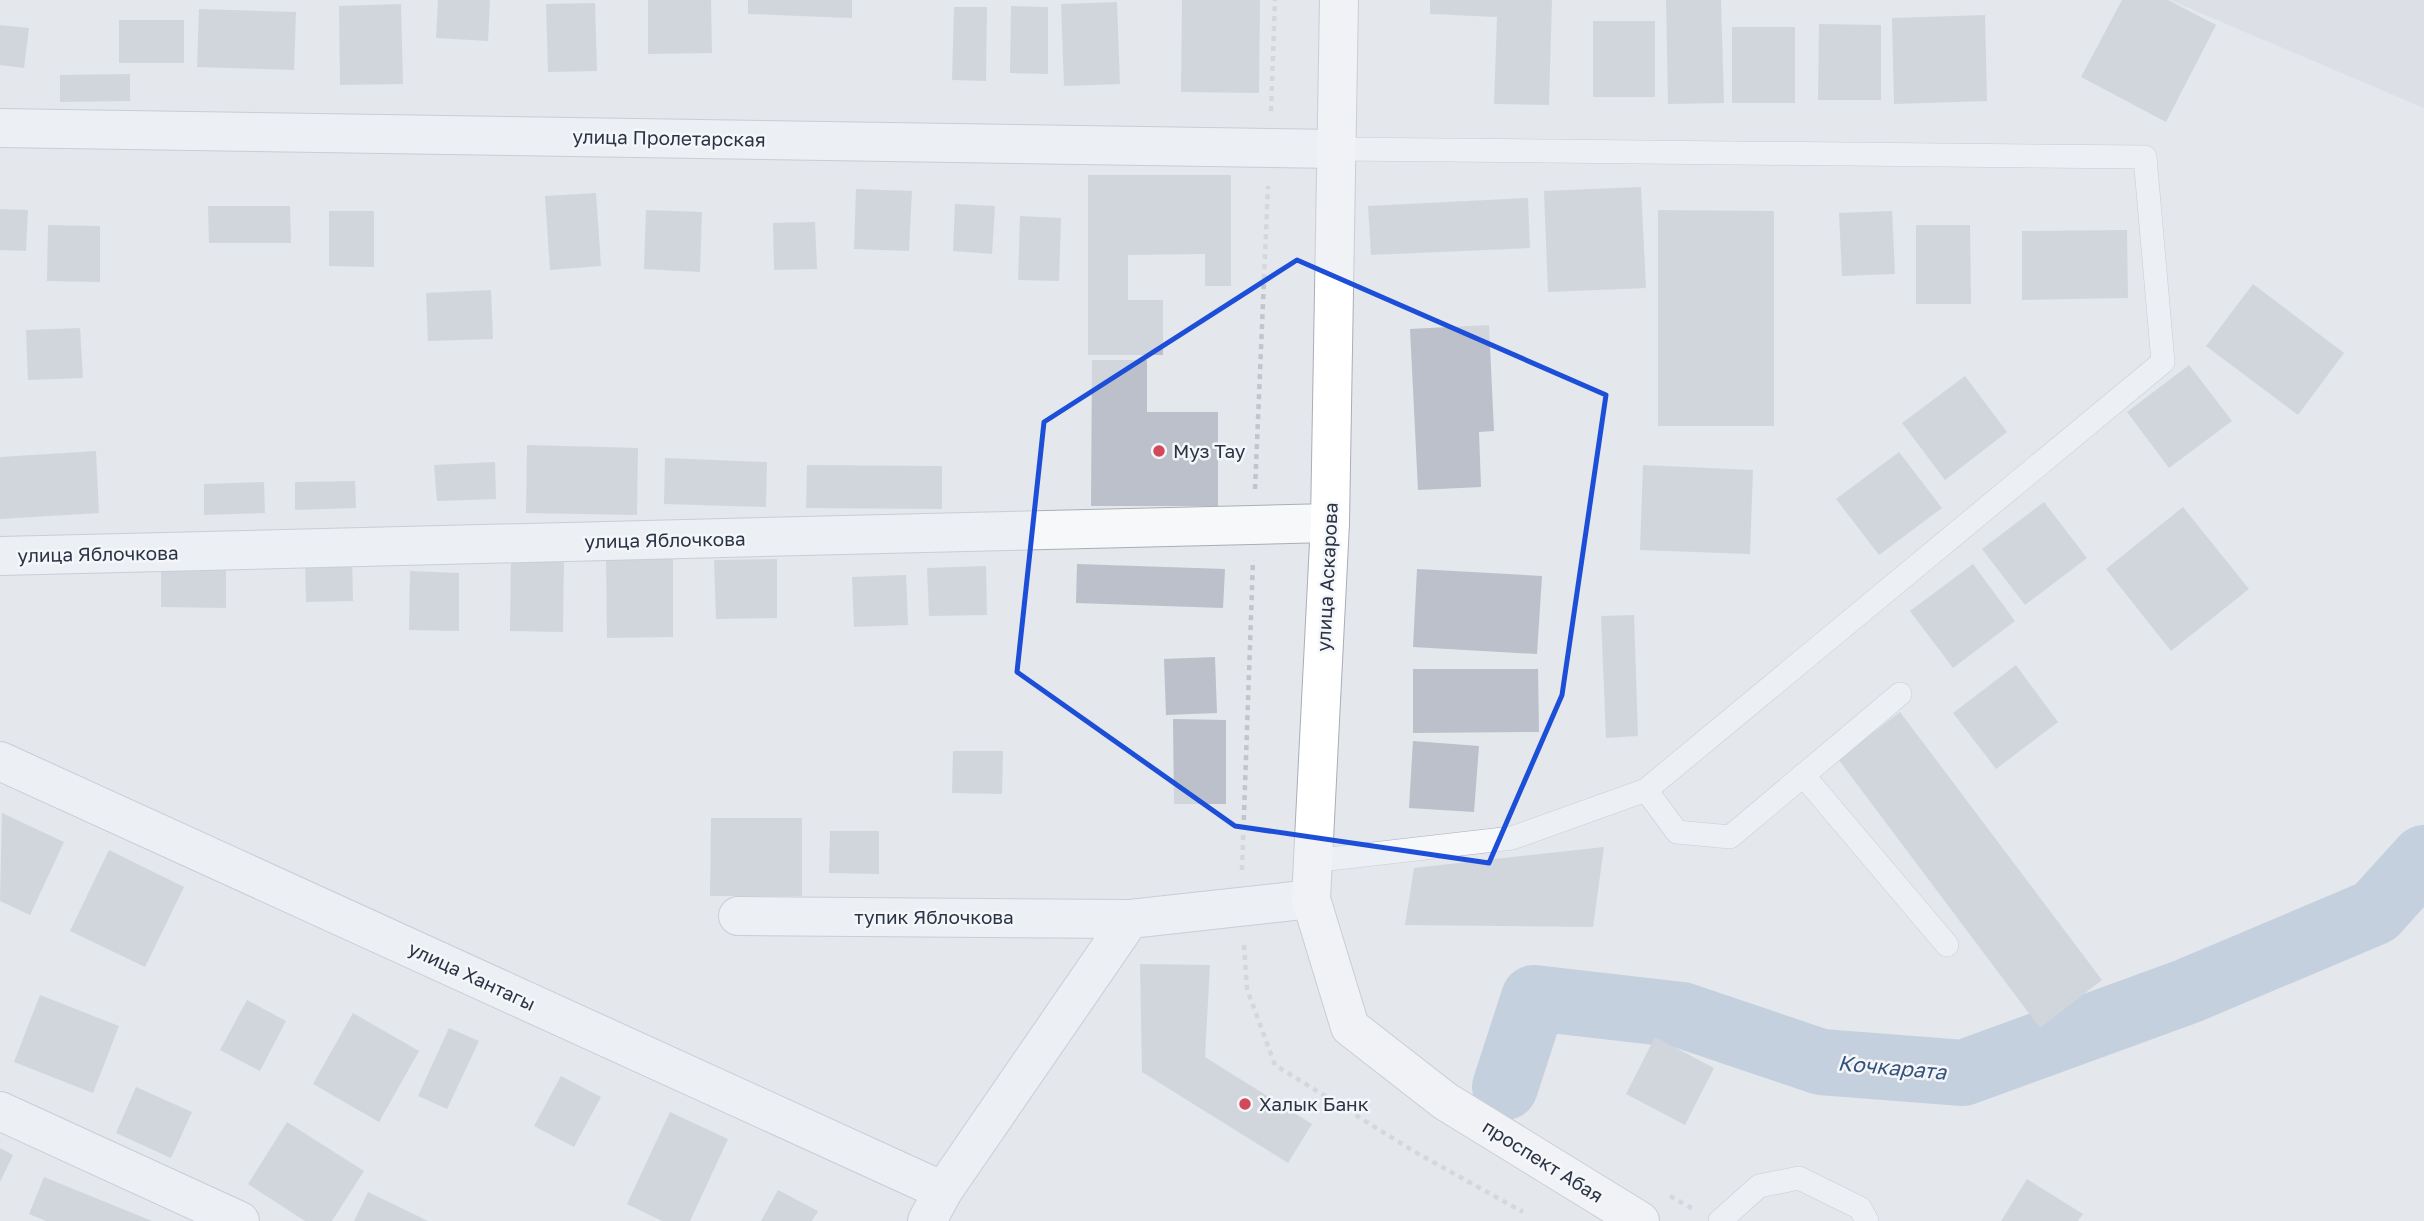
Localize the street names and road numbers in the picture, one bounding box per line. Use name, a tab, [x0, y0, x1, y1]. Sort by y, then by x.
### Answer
street label: улица Пролетарская	[572, 124, 766, 151]
street label: улица Аскарова	[1311, 502, 1342, 652]
street label: улица Яблочкова	[584, 527, 746, 552]
street label: улица Яблочкова	[17, 541, 179, 566]
street label: тупик Яблочкова	[854, 905, 1014, 928]
street label: улица Хантагы	[405, 936, 539, 1015]
street label: проспект Абая	[1479, 1114, 1608, 1207]

